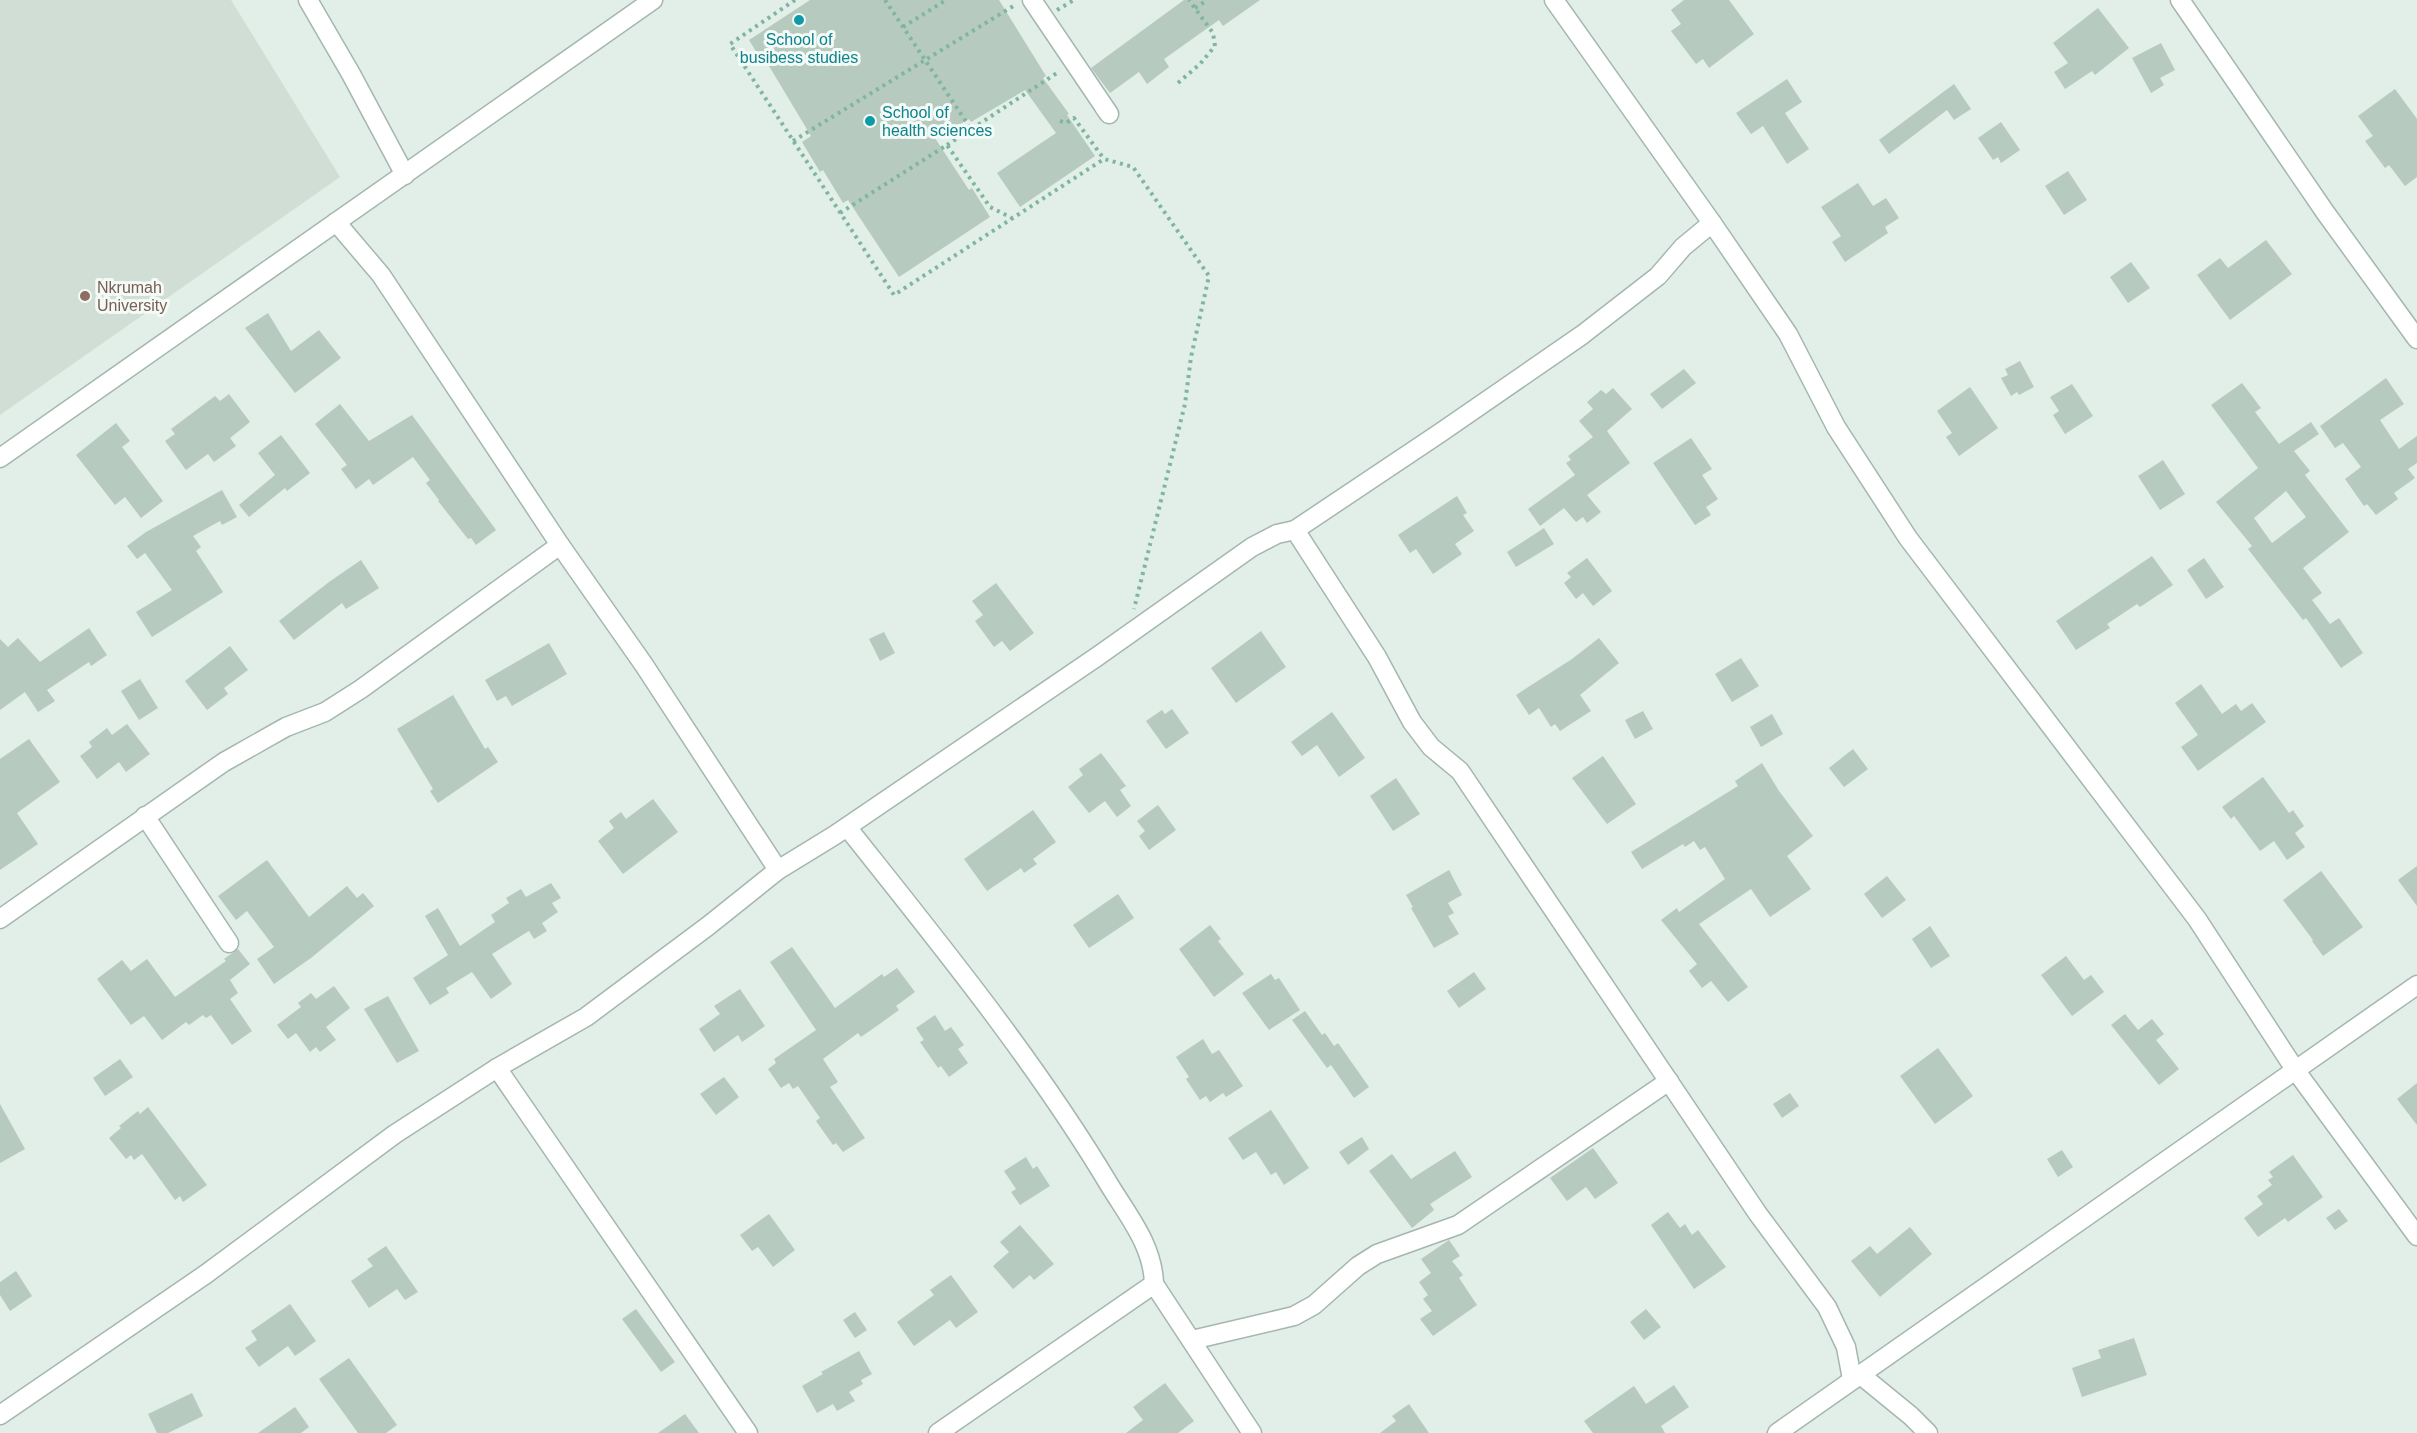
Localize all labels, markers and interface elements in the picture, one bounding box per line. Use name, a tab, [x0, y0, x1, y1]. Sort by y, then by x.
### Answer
marker: School of busibess studies	[792, 13, 806, 27]
place label: School of busibess studies	[740, 31, 858, 66]
place label: School of health sciences	[882, 104, 992, 139]
marker: School of health sciences	[863, 114, 877, 128]
place label: Nkrumah University	[97, 279, 167, 314]
marker: Nkrumah University	[78, 289, 92, 303]

